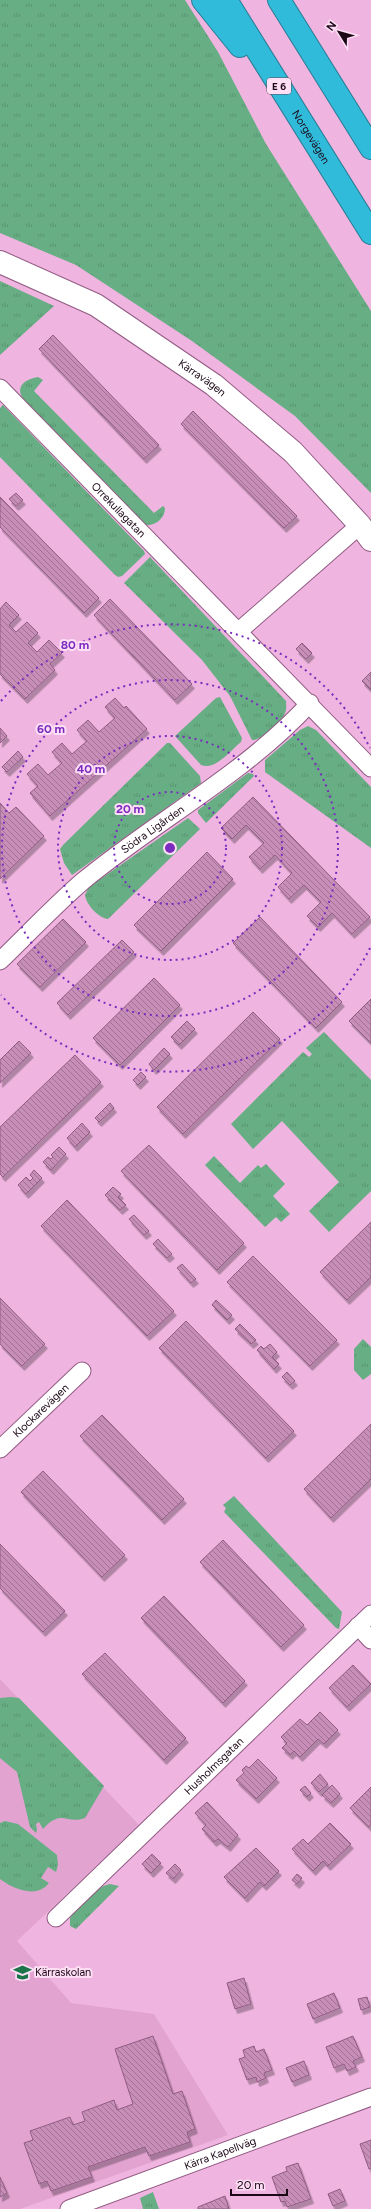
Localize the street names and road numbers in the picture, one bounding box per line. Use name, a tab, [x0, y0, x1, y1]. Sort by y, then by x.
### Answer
road number: E 6	[267, 78, 291, 94]
street label: Norgevägen	[289, 108, 332, 166]
street label: Kärravägen	[176, 357, 228, 399]
street label: Orrekullagatan	[89, 480, 148, 540]
street label: Södra Ligården	[119, 803, 187, 856]
street label: Klockarevägen	[10, 1381, 71, 1440]
street label: Husholmsgatan	[182, 1735, 246, 1798]
street label: Kärra Kapellväg	[182, 2134, 258, 2173]

